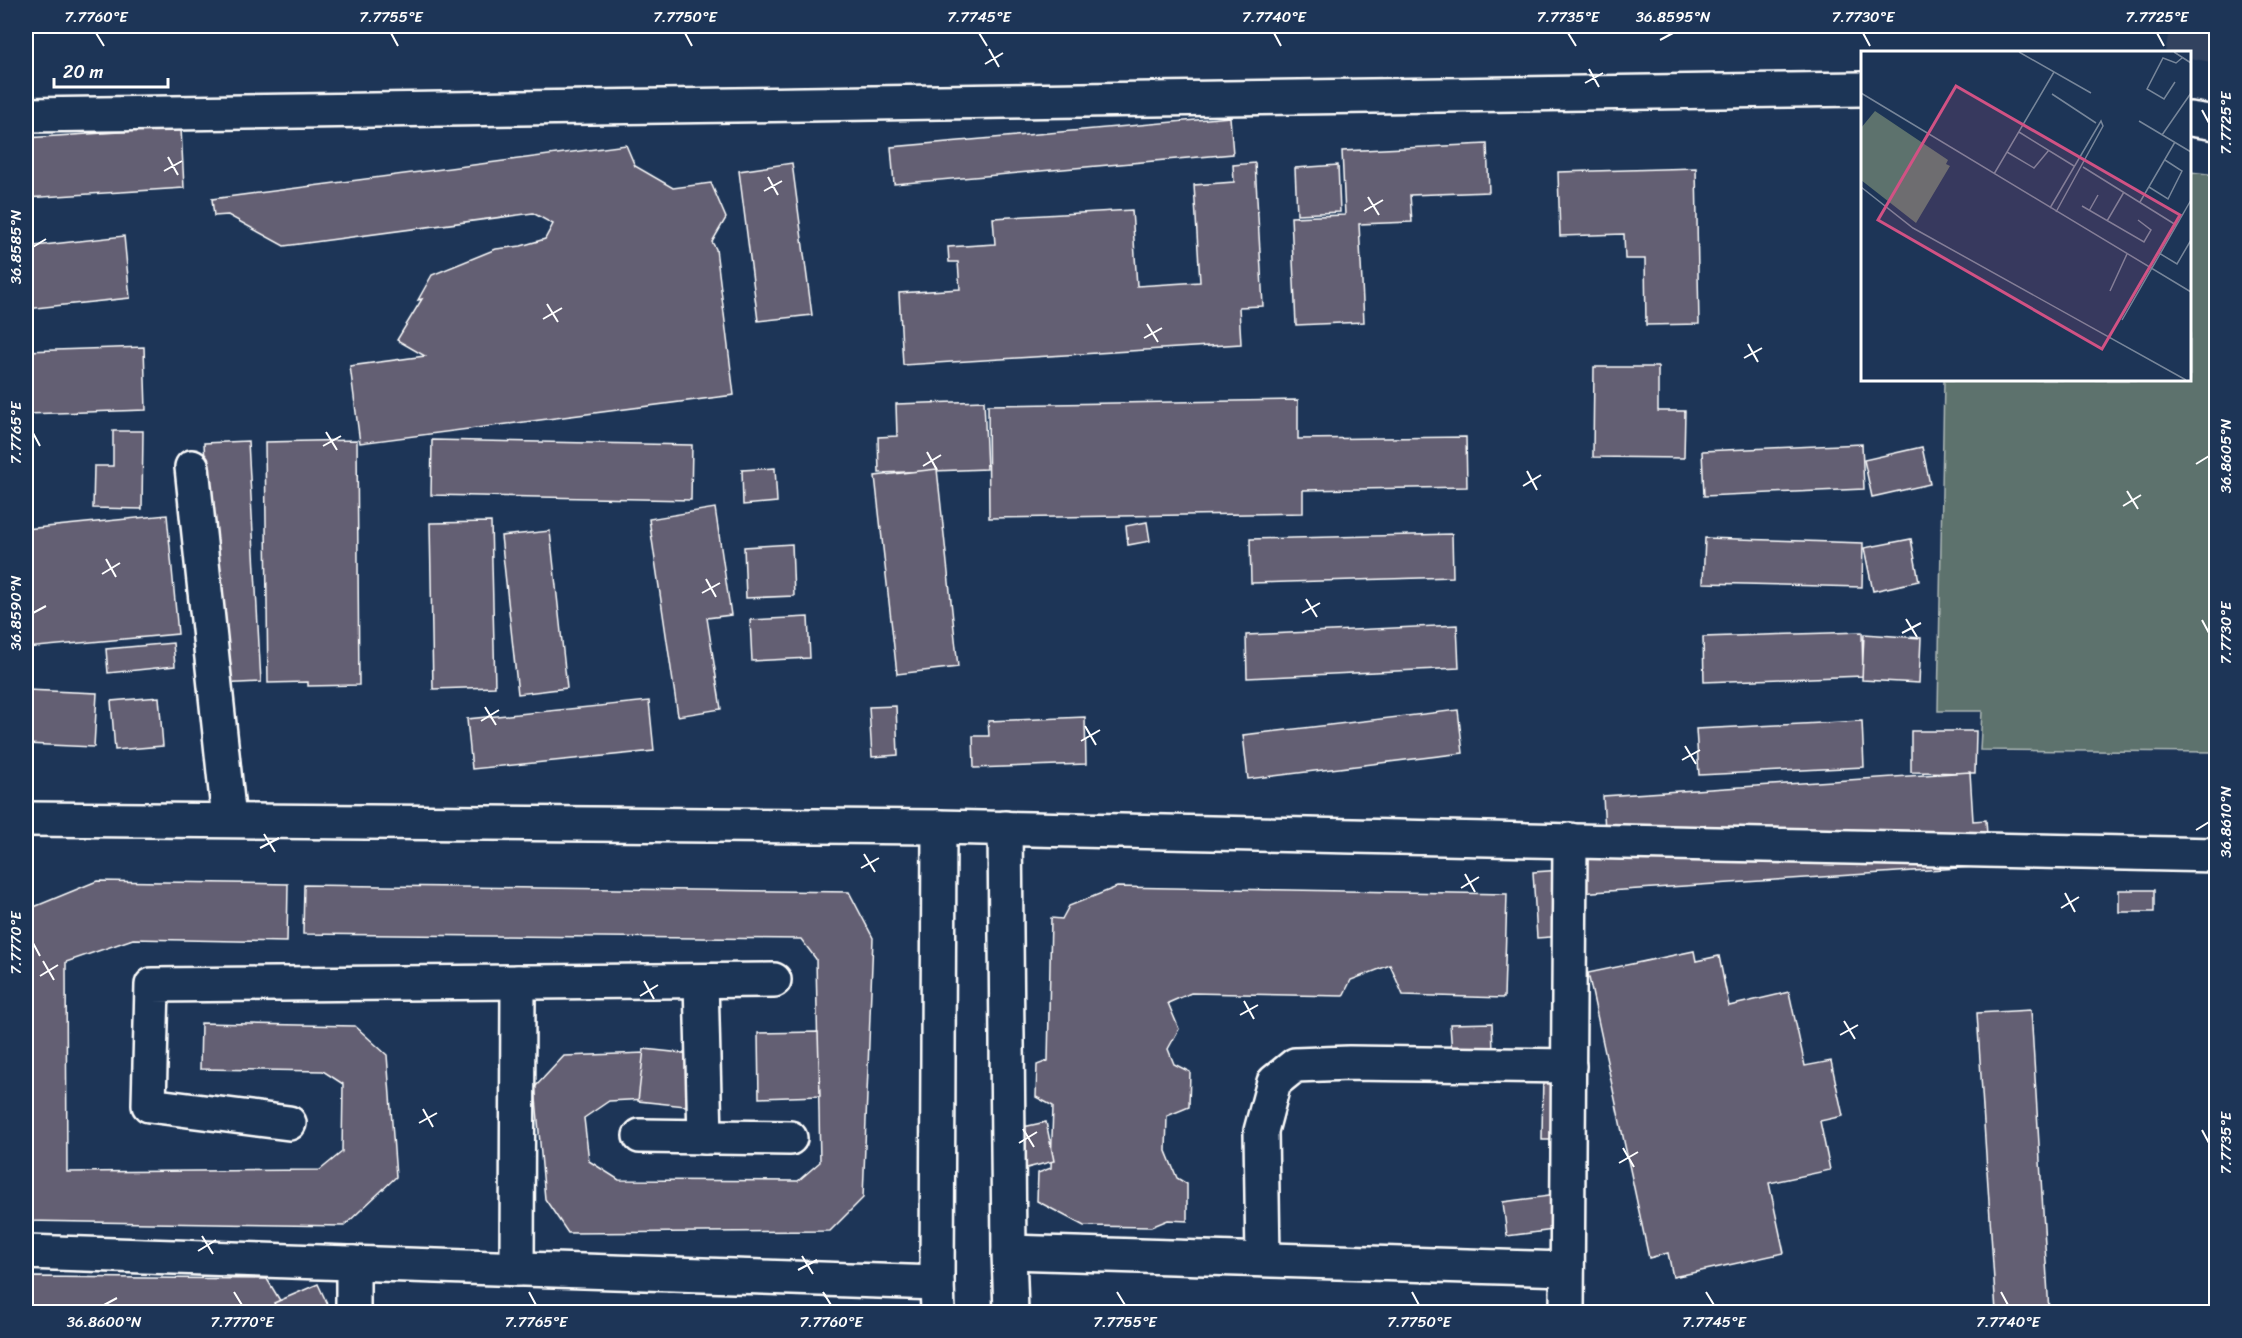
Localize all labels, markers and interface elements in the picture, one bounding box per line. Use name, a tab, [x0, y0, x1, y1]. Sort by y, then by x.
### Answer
text: 7.7760°E	[65, 4, 129, 30]
text: 7.7755°E	[359, 4, 424, 30]
text: 7.7750°E	[653, 4, 718, 30]
text: 7.7745°E	[947, 4, 1012, 30]
text: 7.7740°E	[1242, 4, 1308, 30]
text: 7.7735°E	[1537, 4, 1601, 30]
text: 36.8595°N	[1636, 4, 1711, 30]
text: 7.7730°E	[1832, 4, 1896, 30]
text: 7.7725°E	[2126, 4, 2190, 30]
scale bar	[54, 51, 168, 89]
inset map	[1861, 51, 2191, 381]
text: 20 m	[63, 56, 103, 88]
text: 7.7725°E	[2213, 90, 2239, 154]
text: 36.8585°N	[3, 209, 29, 284]
text: 7.7765°E	[3, 400, 29, 464]
text: 36.8605°N	[2213, 418, 2239, 493]
text: 36.8590°N	[3, 575, 29, 651]
text: 7.7730°E	[2213, 600, 2239, 664]
text: 36.8610°N	[2213, 786, 2239, 858]
text: 7.7770°E	[3, 910, 29, 975]
text: 7.7735°E	[2213, 1110, 2239, 1174]
text: 36.8600°N	[67, 1309, 142, 1335]
text: 7.7770°E	[210, 1309, 275, 1335]
text: 7.7765°E	[505, 1309, 569, 1335]
text: 7.7760°E	[800, 1309, 864, 1335]
text: 7.7755°E	[1093, 1309, 1158, 1335]
text: 7.7750°E	[1387, 1309, 1452, 1335]
text: 7.7745°E	[1682, 1309, 1747, 1335]
text: 7.7740°E	[1976, 1309, 2042, 1335]

